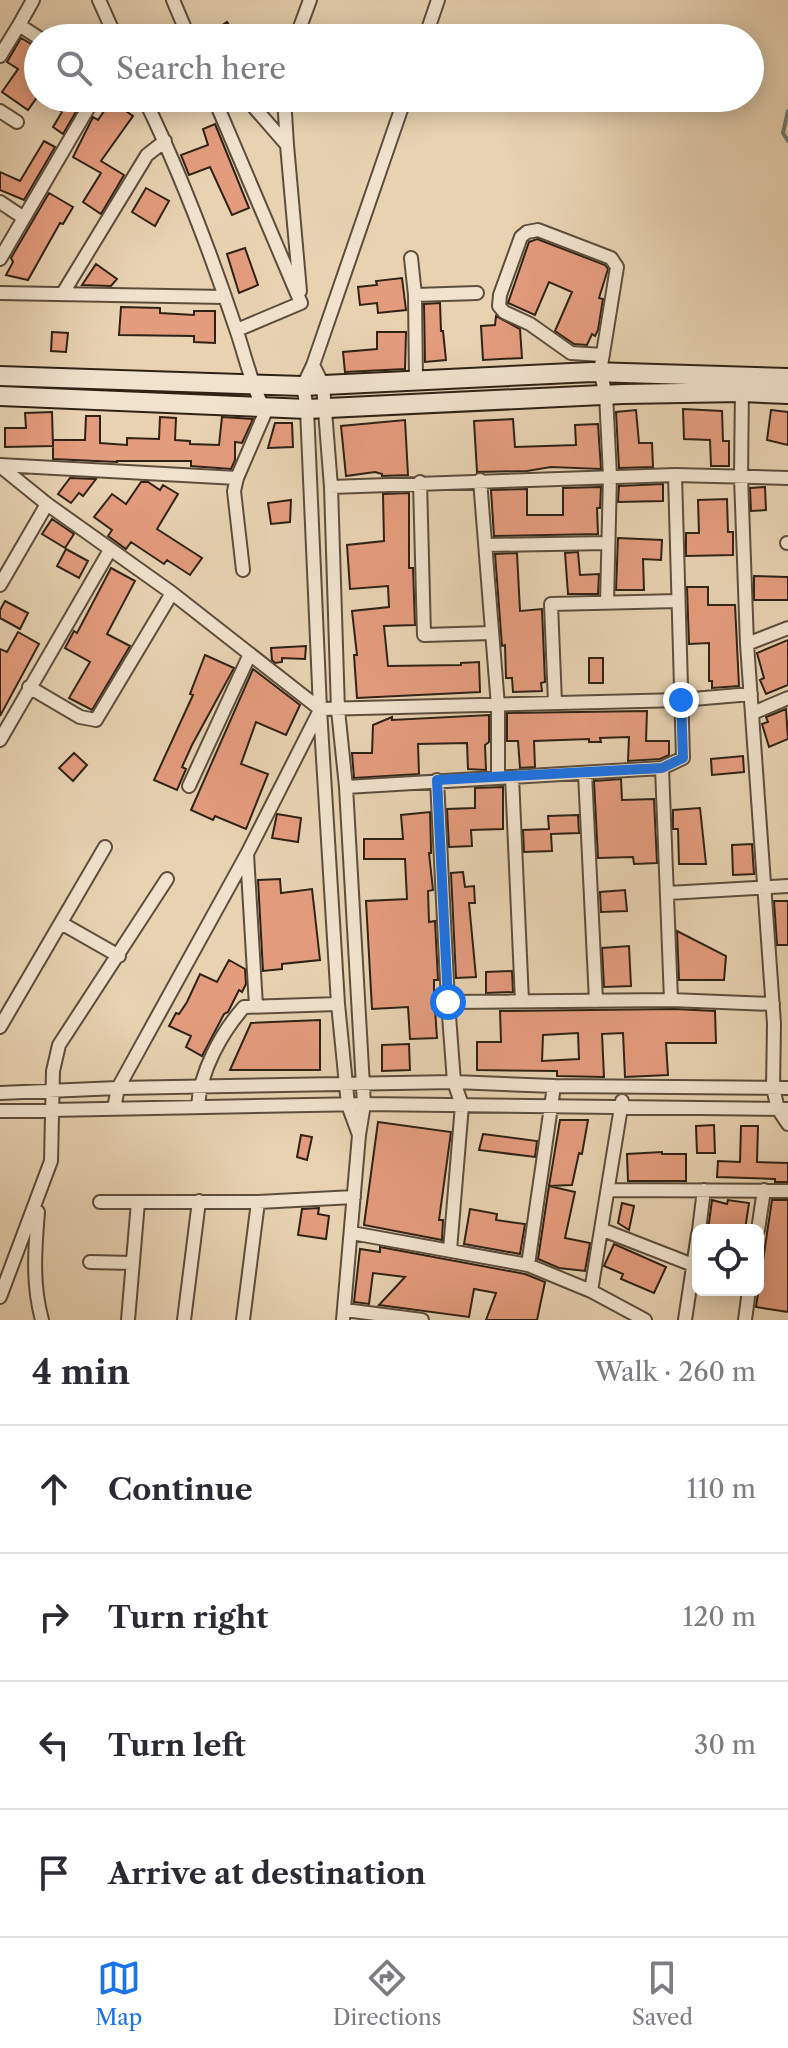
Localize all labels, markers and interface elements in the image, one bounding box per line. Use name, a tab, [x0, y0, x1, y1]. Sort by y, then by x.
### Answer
search box	[24, 24, 764, 112]
icon: search	[52, 46, 96, 90]
text: Search here	[116, 50, 286, 87]
route end	[663, 682, 699, 718]
route start	[430, 984, 466, 1020]
map controls	[692, 1224, 764, 1296]
button: locate	[692, 1224, 764, 1296]
text: 4 min	[32, 1351, 130, 1393]
text: Walk · 260 m	[595, 1356, 756, 1388]
icon: ahead	[32, 1467, 76, 1511]
text: Continue	[108, 1471, 253, 1508]
text: 110 m	[687, 1473, 756, 1505]
icon: right	[32, 1595, 76, 1639]
text: Turn right	[108, 1599, 268, 1636]
text: 120 m	[682, 1601, 756, 1633]
icon: left	[32, 1723, 76, 1767]
text: Turn left	[108, 1727, 245, 1764]
text: 30 m	[694, 1729, 756, 1761]
icon: arrive	[32, 1851, 76, 1895]
text: Arrive at destination	[108, 1855, 426, 1892]
tab: Map	[95, 1956, 142, 2031]
tab: Directions	[333, 1956, 441, 2031]
tab: Saved	[632, 1956, 693, 2031]

